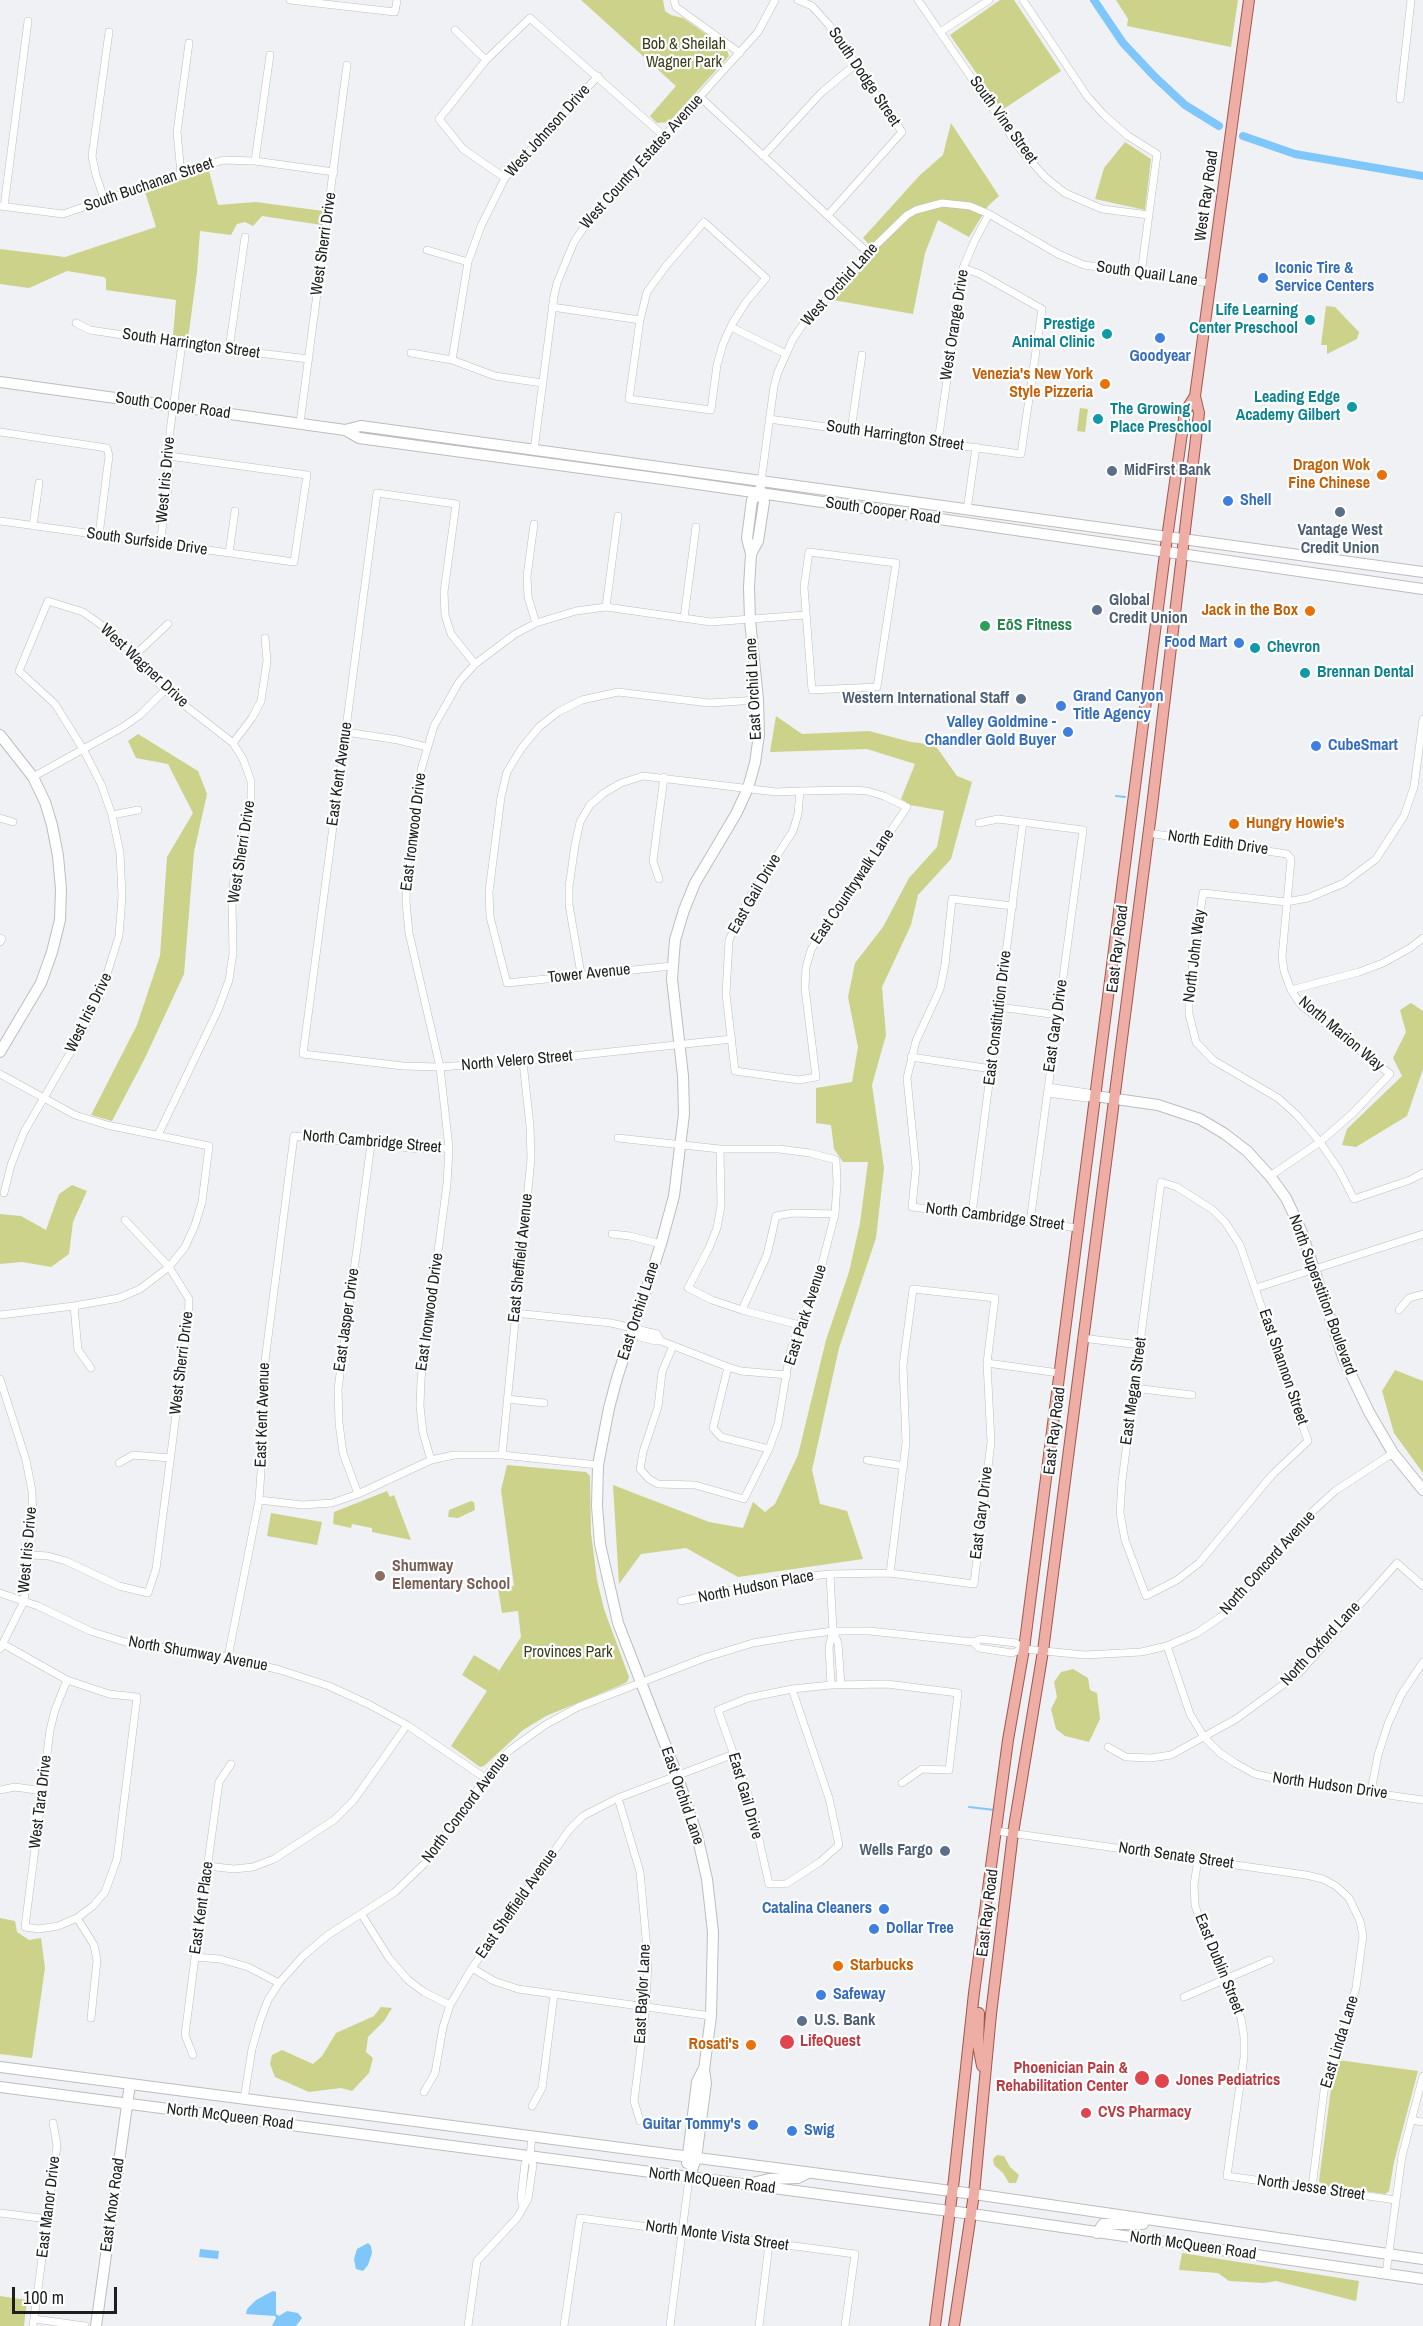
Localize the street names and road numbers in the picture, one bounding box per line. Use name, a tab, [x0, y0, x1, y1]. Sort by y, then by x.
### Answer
street label: South Dodge Street	[824, 24, 904, 130]
street label: South Vine Street	[965, 73, 1041, 167]
street label: West Johnson Drive	[501, 81, 595, 181]
street label: West Country Estates Avenue	[576, 91, 708, 233]
street label: West Ray Road	[1191, 149, 1223, 243]
street label: South Buchanan Street	[82, 154, 216, 216]
street label: West Sherri Drive	[307, 191, 341, 297]
street label: West Orchid Lane	[798, 239, 882, 331]
street label: South Quail Lane	[1095, 257, 1199, 291]
street label: West Orange Drive	[937, 268, 973, 382]
street label: South Harrington Street	[121, 325, 261, 363]
street label: South Cooper Road	[114, 388, 232, 424]
street label: South Harrington Street	[825, 417, 965, 455]
street label: West Iris Drive	[153, 436, 179, 524]
street label: South Cooper Road	[824, 493, 942, 529]
street label: South Surfside Drive	[85, 524, 209, 560]
street label: West Wagner Drive	[96, 620, 192, 712]
street label: East Orchid Lane	[742, 638, 766, 740]
street label: East Kent Avenue	[323, 721, 357, 827]
street label: East Ironwood Drive	[397, 772, 431, 892]
street label: West Sherri Drive	[224, 799, 260, 905]
street label: East Countrywalk Lane	[807, 826, 899, 948]
street label: North Edith Drive	[1166, 826, 1270, 860]
street label: East Gail Drive	[724, 851, 786, 937]
street label: East Ray Road	[1103, 904, 1133, 994]
street label: North John Way	[1180, 908, 1210, 1004]
street label: East Constitution Drive	[980, 950, 1016, 1086]
street label: Tower Avenue	[547, 960, 631, 988]
street label: West Iris Drive	[61, 970, 117, 1056]
street label: East Gary Drive	[1040, 978, 1072, 1074]
street label: North Marion Way	[1294, 993, 1388, 1075]
street label: North Velero Street	[461, 1047, 573, 1075]
street label: North Cambridge Street	[302, 1126, 442, 1158]
street label: East Sheffield Avenue	[505, 1193, 537, 1323]
street label: North Cambridge Street	[925, 1199, 1065, 1235]
street label: North Superstition Boulevard	[1284, 1212, 1360, 1378]
street label: East Ironwood Drive	[412, 1252, 448, 1372]
street label: East Orchid Lane	[614, 1259, 664, 1363]
street label: East Park Avenue	[781, 1262, 831, 1368]
street label: East Jasper Drive	[330, 1267, 364, 1373]
street label: East Shannon Street	[1254, 1307, 1312, 1427]
street label: West Sherri Drive	[166, 1310, 198, 1416]
street label: East Megan Street	[1117, 1336, 1151, 1446]
street label: East Kent Avenue	[252, 1362, 274, 1468]
street label: East Ray Road	[1040, 1386, 1070, 1476]
street label: East Gary Drive	[967, 1466, 997, 1560]
street label: West Iris Drive	[15, 1506, 41, 1594]
street label: North Concord Avenue	[1216, 1507, 1320, 1619]
street label: North Hudson Place	[697, 1566, 815, 1608]
street label: North Oxford Lane	[1277, 1598, 1365, 1690]
street label: North Shumway Avenue	[127, 1632, 269, 1676]
street label: East Orchid Lane	[656, 1745, 708, 1847]
street label: North Concord Avenue	[418, 1749, 514, 1867]
street label: East Gail Drive	[724, 1751, 766, 1841]
street label: West Tara Drive	[26, 1754, 56, 1850]
street label: North Hudson Drive	[1271, 1768, 1389, 1804]
street label: North Senate Street	[1117, 1838, 1235, 1874]
street label: East Sheffield Avenue	[472, 1845, 562, 1963]
street label: East Kent Place	[186, 1860, 218, 1956]
street label: East Ray Road	[973, 1868, 1003, 1958]
street label: East Dublin Street	[1190, 1911, 1248, 2017]
street label: East Baylor Lane	[631, 1944, 655, 2044]
street label: East Linda Lane	[1317, 1993, 1363, 2091]
street label: North McQueen Road	[165, 2100, 295, 2134]
street label: East Manor Drive	[33, 2155, 65, 2259]
street label: East Knox Road	[97, 2157, 129, 2253]
street label: North McQueen Road	[647, 2164, 777, 2198]
street label: North Jesse Street	[1256, 2171, 1366, 2205]
street label: North Monte Vista Street	[644, 2216, 790, 2256]
street label: North McQueen Road	[1128, 2228, 1258, 2264]

